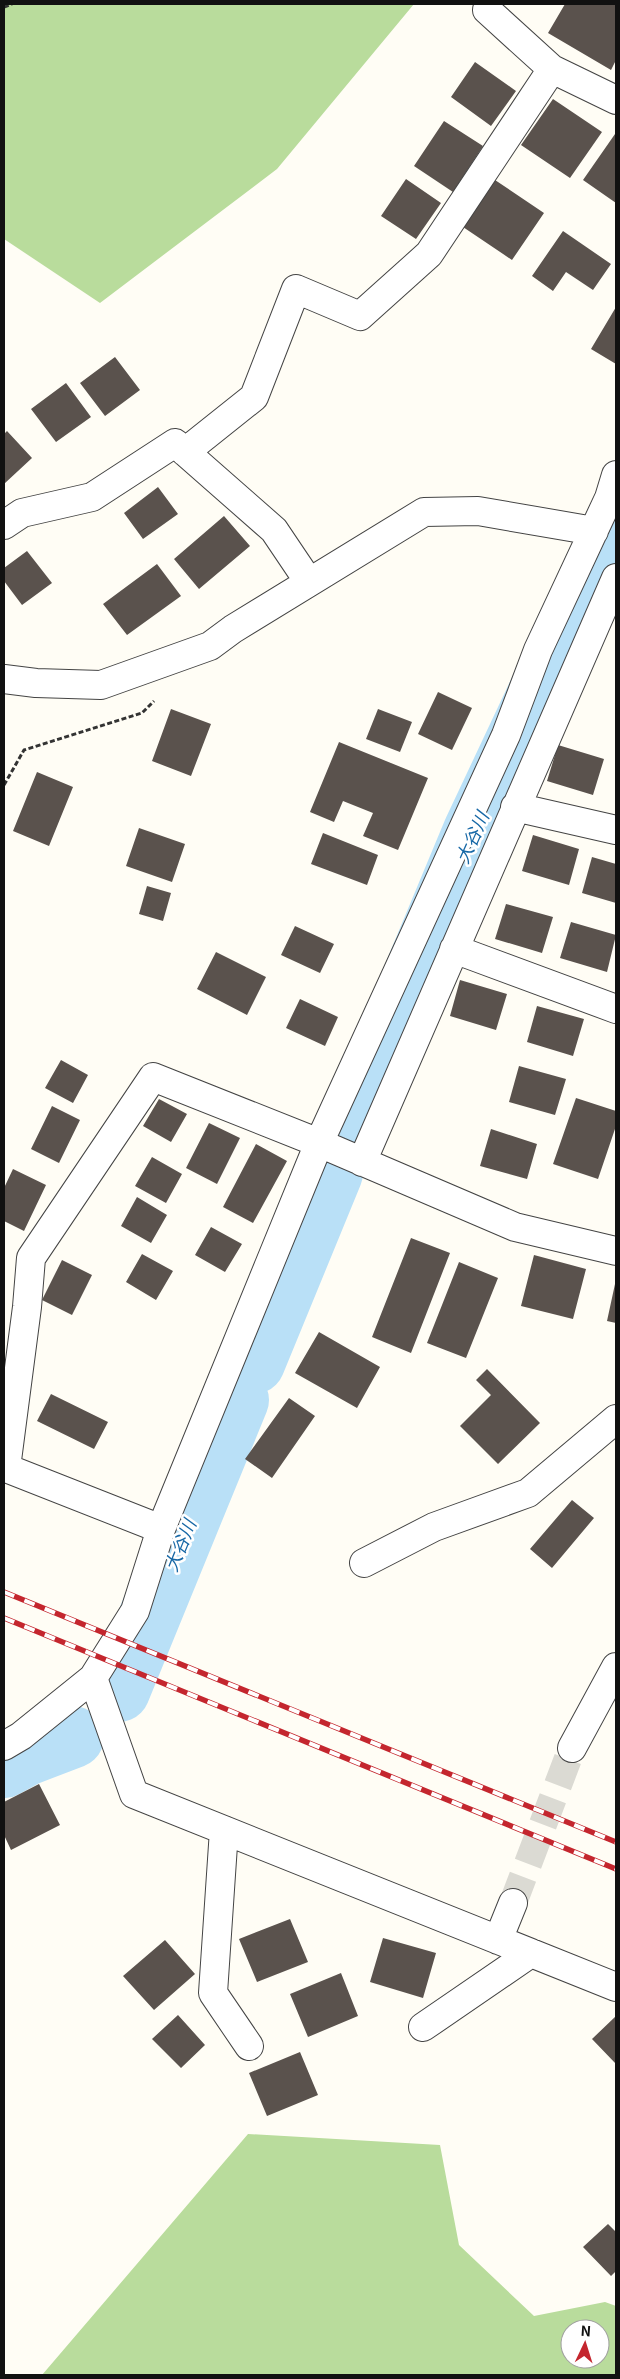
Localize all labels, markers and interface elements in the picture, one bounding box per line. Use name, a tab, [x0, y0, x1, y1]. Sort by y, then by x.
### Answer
water label: 大谷川	[448, 805, 495, 867]
water label: 大谷川	[157, 1513, 202, 1575]
north arrow	[560, 2319, 610, 2369]
text: N	[580, 2320, 592, 2340]

